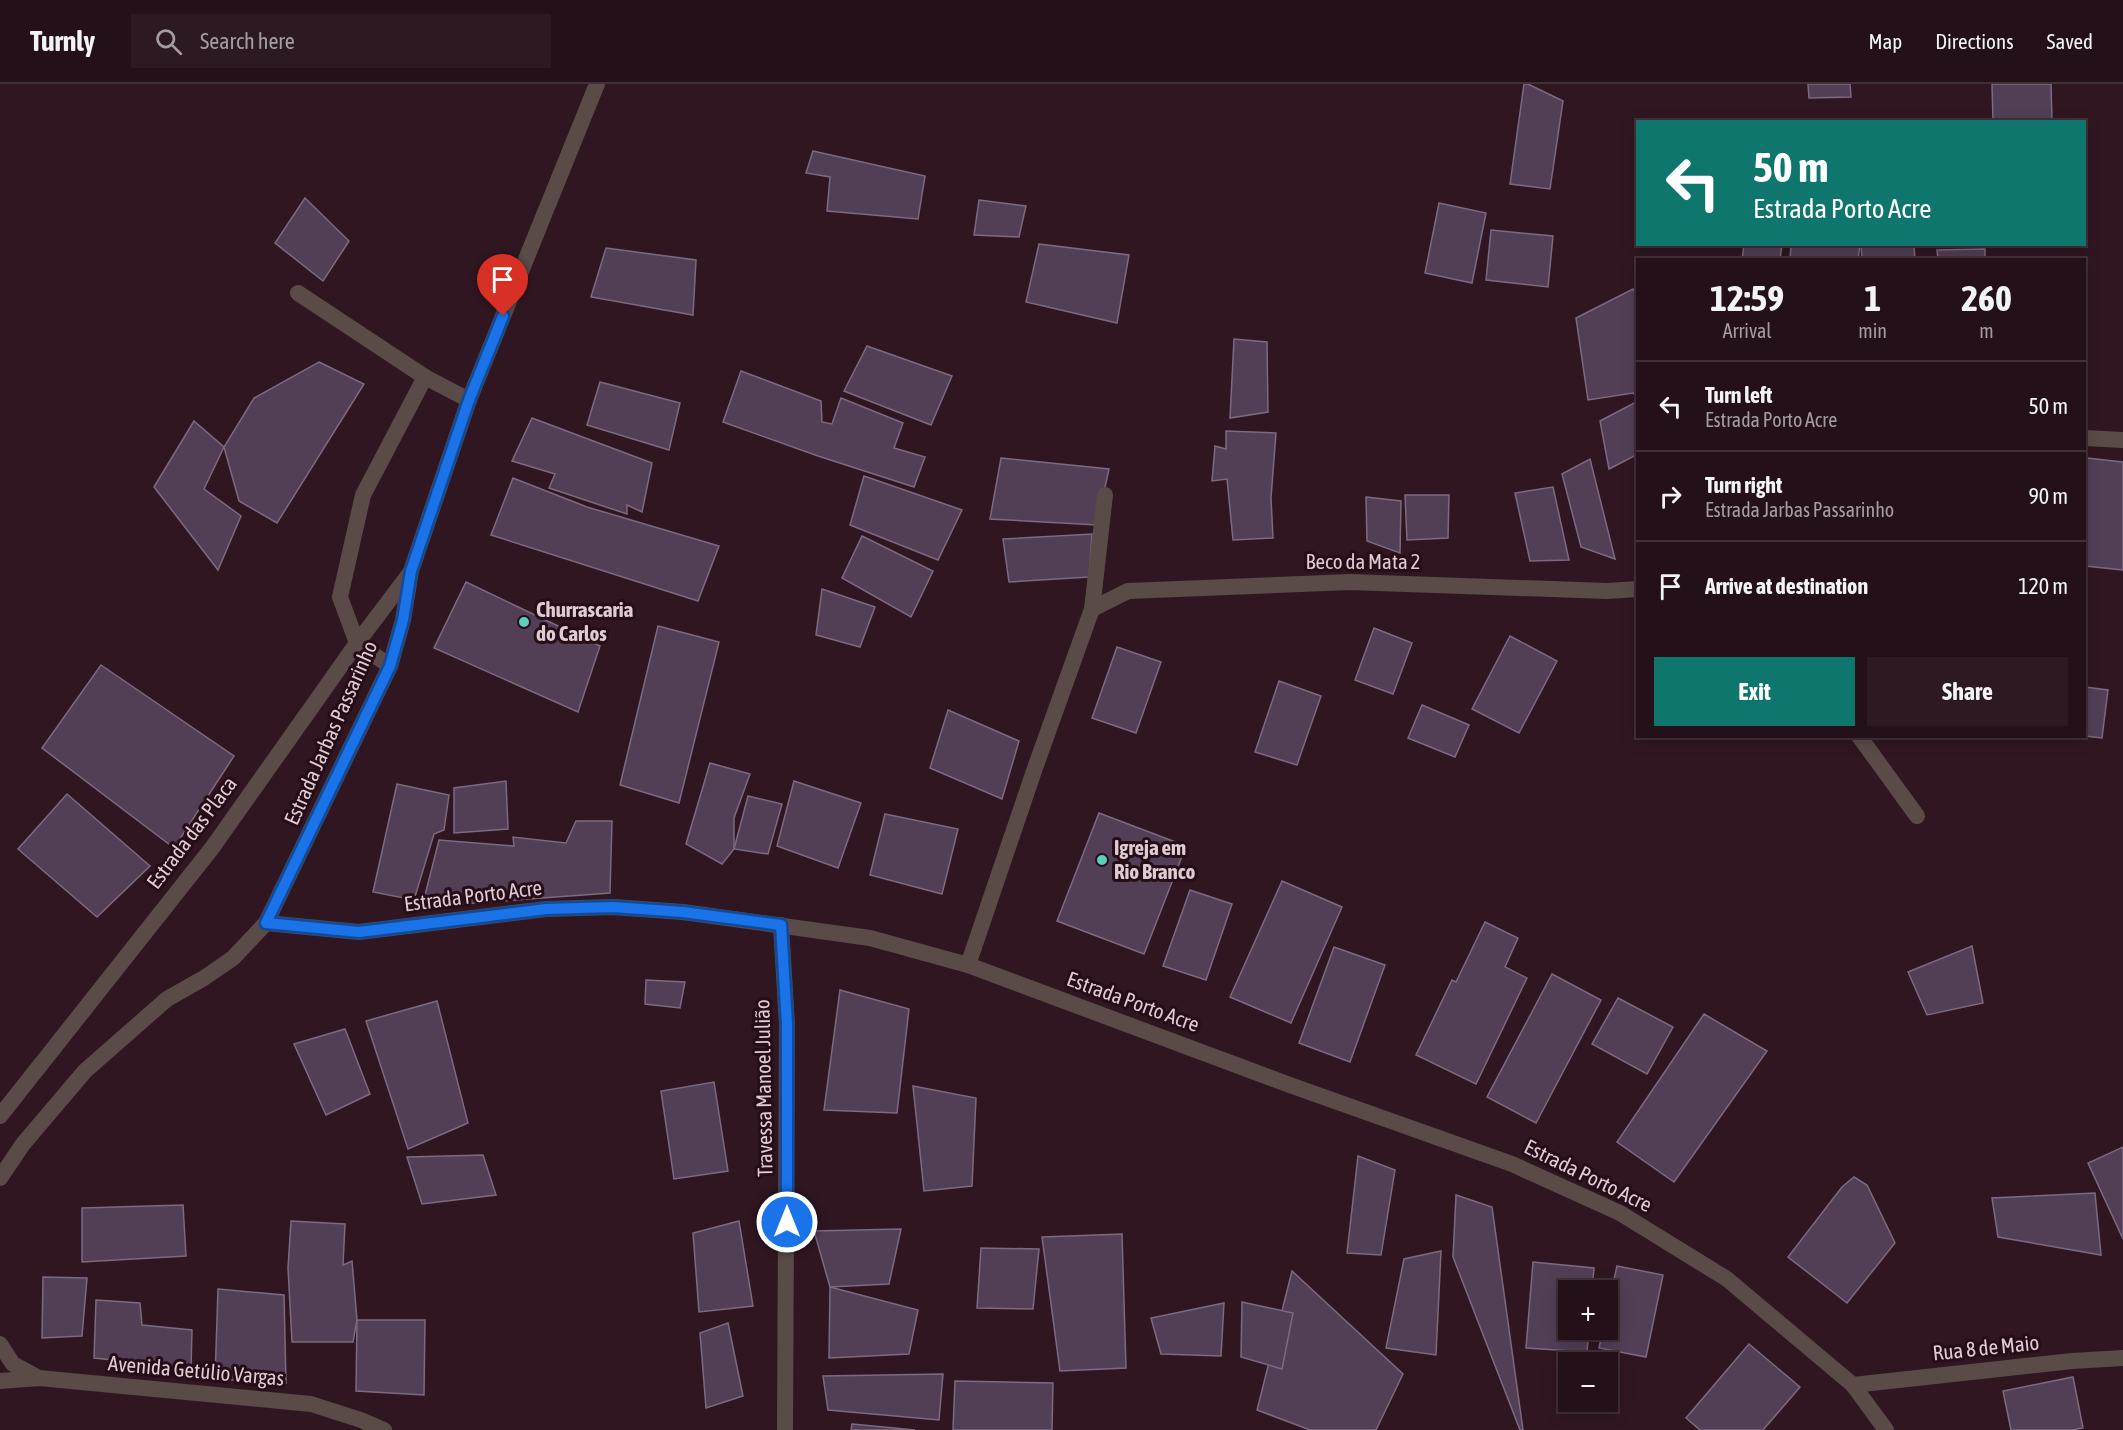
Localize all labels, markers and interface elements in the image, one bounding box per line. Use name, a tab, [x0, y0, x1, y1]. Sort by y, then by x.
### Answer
search box	[131, 14, 551, 68]
text: Turnly	[30, 25, 95, 57]
icon: search	[152, 25, 185, 58]
text: Search here	[200, 28, 295, 54]
text: Map	[1868, 29, 1902, 53]
text: Directions	[1935, 29, 2014, 53]
text: Saved	[2047, 29, 2093, 53]
text: 50 m	[1753, 143, 1828, 191]
icon: left	[1654, 144, 1732, 222]
text: Estrada Porto Acre	[1753, 193, 1932, 224]
pin	[477, 254, 528, 316]
icon: arrive	[486, 263, 519, 296]
text: 12:59	[1710, 277, 1784, 319]
text: 1	[1864, 277, 1881, 319]
text: 260	[1961, 277, 2012, 319]
text: Arrival	[1723, 319, 1772, 342]
text: min	[1858, 319, 1887, 342]
text: m	[1979, 319, 1994, 342]
text: Turn left	[1705, 382, 1772, 408]
icon: left	[1654, 390, 1687, 423]
text: 50 m	[2028, 393, 2068, 419]
text: Estrada Porto Acre	[1705, 408, 1837, 431]
text: Turn right	[1705, 472, 1782, 498]
icon: right	[1654, 480, 1687, 513]
text: 90 m	[2028, 483, 2068, 509]
text: Estrada Jarbas Passarinho	[1705, 498, 1894, 521]
street label: Beco da Mata 2	[1306, 549, 1420, 573]
icon: arrive	[1654, 570, 1687, 603]
text: Arrive at destination	[1705, 573, 1868, 599]
text: 120 m	[2018, 573, 2068, 599]
place label: Churrascaria do Carlos	[536, 597, 633, 645]
marker: Churrascaria do Carlos	[517, 615, 531, 629]
street label: Estrada Jarbas Passarinho	[279, 637, 381, 828]
button: Exit	[1654, 657, 1855, 726]
button: Share	[1867, 657, 2068, 726]
street label: Estrada das Placa	[141, 772, 241, 893]
place label: Igreja em Rio Branco	[1114, 835, 1196, 883]
marker: Igreja em Rio Branco	[1095, 853, 1109, 867]
street label: Estrada Porto Acre	[403, 875, 543, 915]
street label: Estrada Porto Acre	[1064, 966, 1203, 1036]
street label: Travessa Manoel Julião	[749, 999, 777, 1177]
street label: Estrada Porto Acre	[1521, 1134, 1656, 1216]
position arrow	[755, 1190, 819, 1254]
map controls	[1558, 1280, 1618, 1412]
button: +	[1558, 1280, 1618, 1340]
street label: Rua 8 de Maio	[1931, 1329, 2040, 1365]
street label: Avenida Getúlio Vargas	[107, 1350, 285, 1390]
button: −	[1558, 1352, 1618, 1412]

